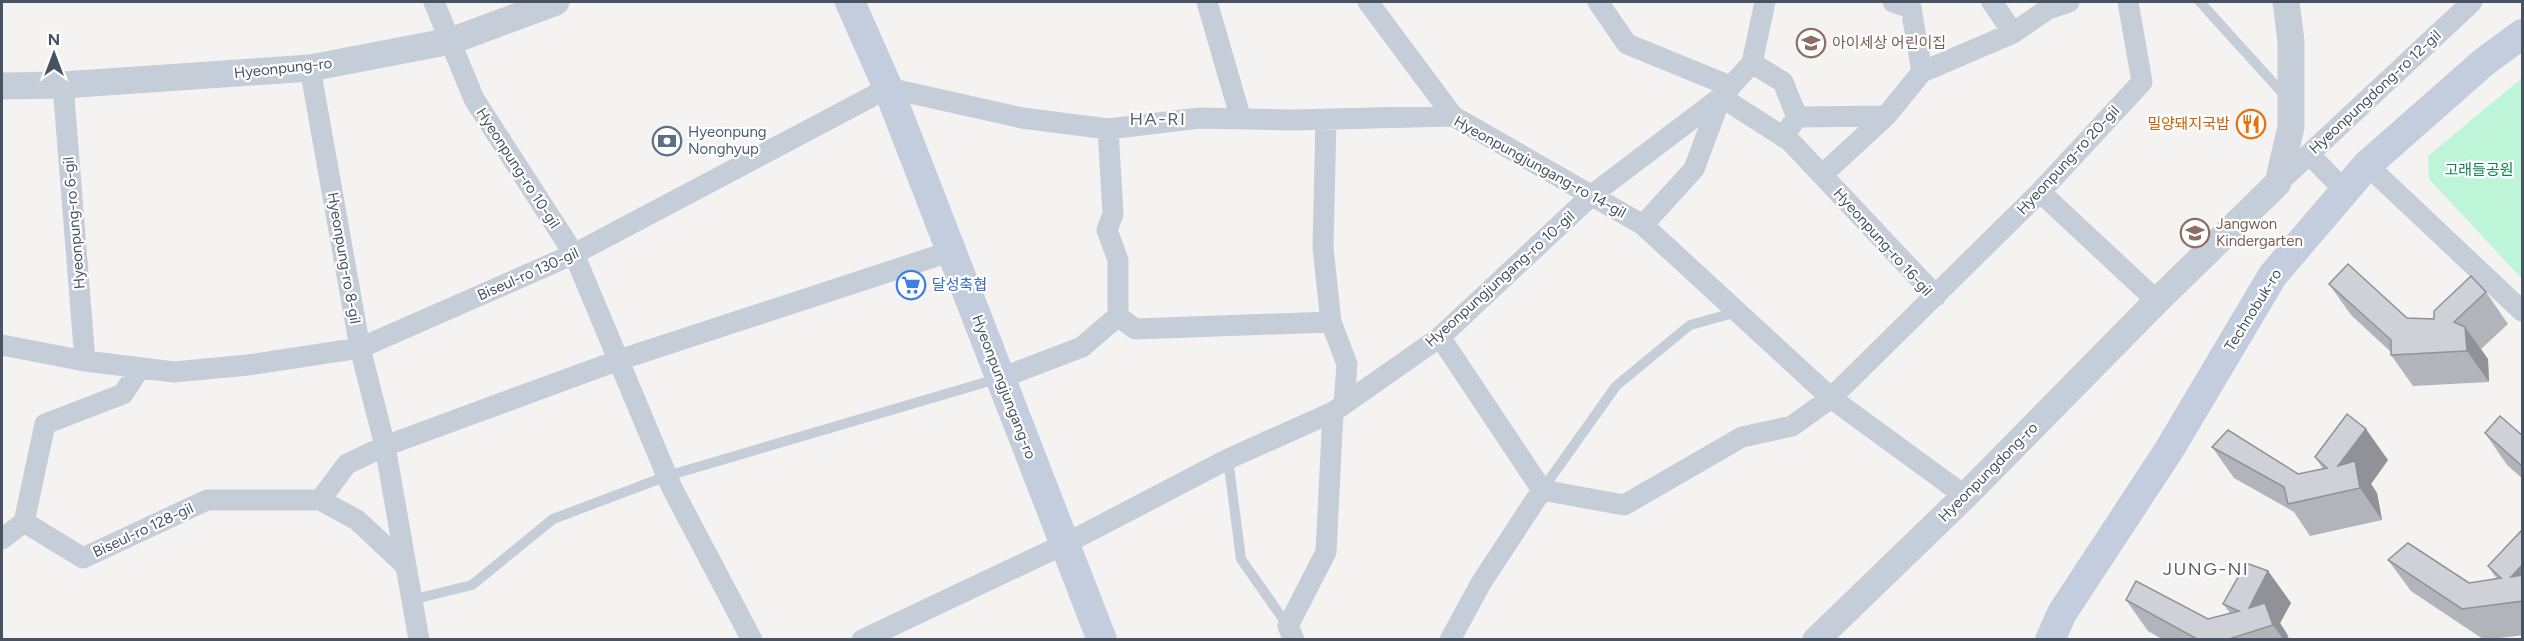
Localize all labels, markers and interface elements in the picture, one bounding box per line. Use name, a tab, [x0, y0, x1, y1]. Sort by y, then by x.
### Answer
north arrow	[24, 24, 84, 84]
street label: Hyeonpungdong-ro 12-gil	[2305, 26, 2445, 158]
school or university icon: 아이세상 어린이집	[1795, 27, 1827, 59]
text: N	[48, 30, 60, 49]
place label: 아이세상 어린이집	[1832, 34, 1946, 52]
street label: Hyeonpung-ro	[233, 54, 333, 82]
street label: Hyeonpung-ro 20-gil	[2013, 102, 2123, 218]
street label: Hyeonpung-ro 10-gil	[472, 104, 564, 232]
district label: HA-RI	[1130, 108, 1186, 130]
restaurant icon: 밀양돼지국밥	[2235, 108, 2267, 140]
street label: Hyeonpungjungang-ro 14-gil	[1451, 112, 1629, 222]
place label: 밀양돼지국밥	[2147, 115, 2230, 133]
place label: Hyeonpung Nonghyup	[688, 123, 767, 158]
bank icon: Hyeonpung Nonghyup	[651, 125, 683, 157]
street label: Hyeonpung-ro 6-gil	[59, 156, 89, 290]
park label: 고래들공원	[2444, 161, 2514, 179]
street label: Hyeonpung-ro 16-gil	[1830, 184, 1936, 300]
street label: Hyeonpung-ro 8-gil	[324, 191, 364, 325]
street label: Hyeonpungjungang-ro 10-gil	[1422, 207, 1578, 351]
place label: Jangwon Kindergarten	[2216, 215, 2303, 250]
school or university icon: Jangwon Kindergarten	[2179, 217, 2211, 249]
street label: Biseul-ro 130-gil	[475, 244, 581, 304]
street label: Technobuk-ro	[2221, 265, 2286, 354]
supermarket icon: 달성축협	[895, 269, 927, 301]
place label: 달성축협	[932, 276, 987, 294]
street label: Hyeonpungjungang-ro	[968, 312, 1040, 462]
street label: Hyeonpungdong-ro	[1934, 418, 2042, 526]
street label: Biseul-ro 128-gil	[90, 499, 196, 561]
district label: JUNG-NI	[2163, 558, 2249, 580]

